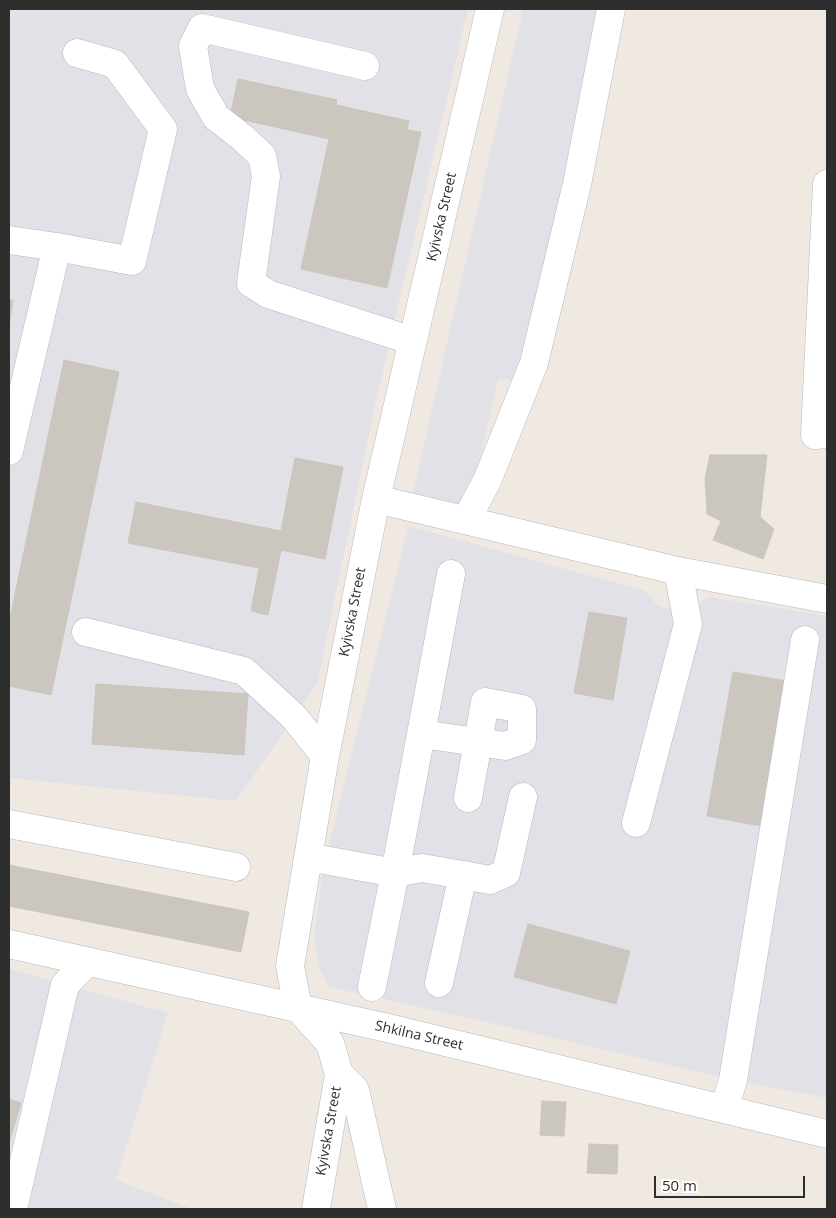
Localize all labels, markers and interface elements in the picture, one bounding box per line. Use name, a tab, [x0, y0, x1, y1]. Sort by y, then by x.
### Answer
street label: Kyivska Street	[424, 171, 460, 263]
street label: Kyivska Street	[336, 566, 370, 658]
street label: Shkilna Street	[373, 1018, 465, 1054]
street label: Kyivska Street	[313, 1085, 345, 1177]
scale bar	[656, 1166, 807, 1198]
text: 50 m	[662, 1175, 697, 1195]

